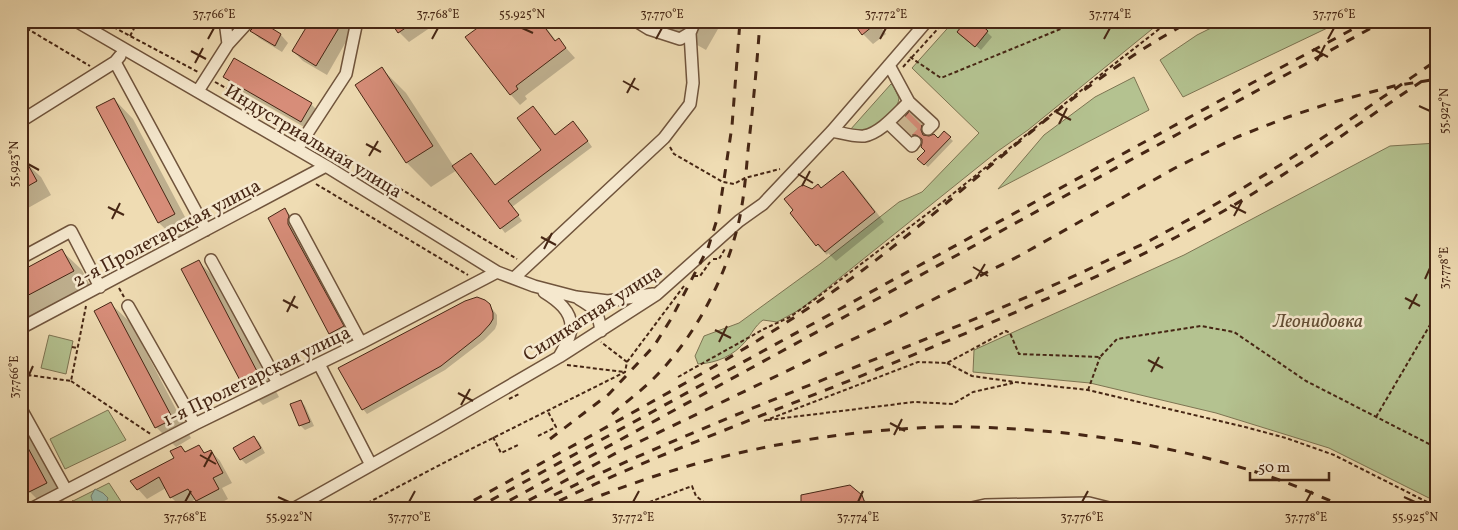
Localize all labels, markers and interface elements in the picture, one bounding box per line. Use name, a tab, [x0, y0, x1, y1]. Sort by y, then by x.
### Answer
text: 37.766°E	[192, 7, 236, 23]
text: 37.768°E	[416, 7, 460, 23]
text: 55.925°N	[499, 7, 545, 23]
text: 37.770°E	[640, 7, 684, 23]
text: 37.772°E	[865, 7, 907, 23]
text: 37.774°E	[1089, 7, 1131, 23]
text: 37.776°E	[1313, 7, 1355, 23]
street label: Индустриальная улица	[219, 78, 407, 205]
text: 55.927°N	[1437, 88, 1453, 134]
text: 55.923°N	[7, 141, 23, 187]
street label: 2-я Пролетарская улица	[68, 173, 266, 294]
text: 37.778°E	[1437, 247, 1453, 289]
street label: Силикатная улица	[518, 259, 668, 368]
park label: Леонидовка	[1272, 309, 1363, 335]
street label: 1-я Пролетарская улица	[158, 320, 355, 434]
text: 37.766°E	[7, 355, 23, 399]
scale bar	[1250, 450, 1329, 482]
text: 50 m	[1258, 458, 1290, 479]
text: 37.768°E	[163, 510, 207, 526]
text: 55.922°N	[266, 510, 312, 526]
text: 37.770°E	[387, 510, 431, 526]
text: 37.772°E	[612, 510, 654, 526]
text: 37.774°E	[837, 510, 879, 526]
text: 37.776°E	[1061, 510, 1103, 526]
text: 37.778°E	[1285, 510, 1327, 526]
text: 55.925°N	[1392, 510, 1438, 526]

